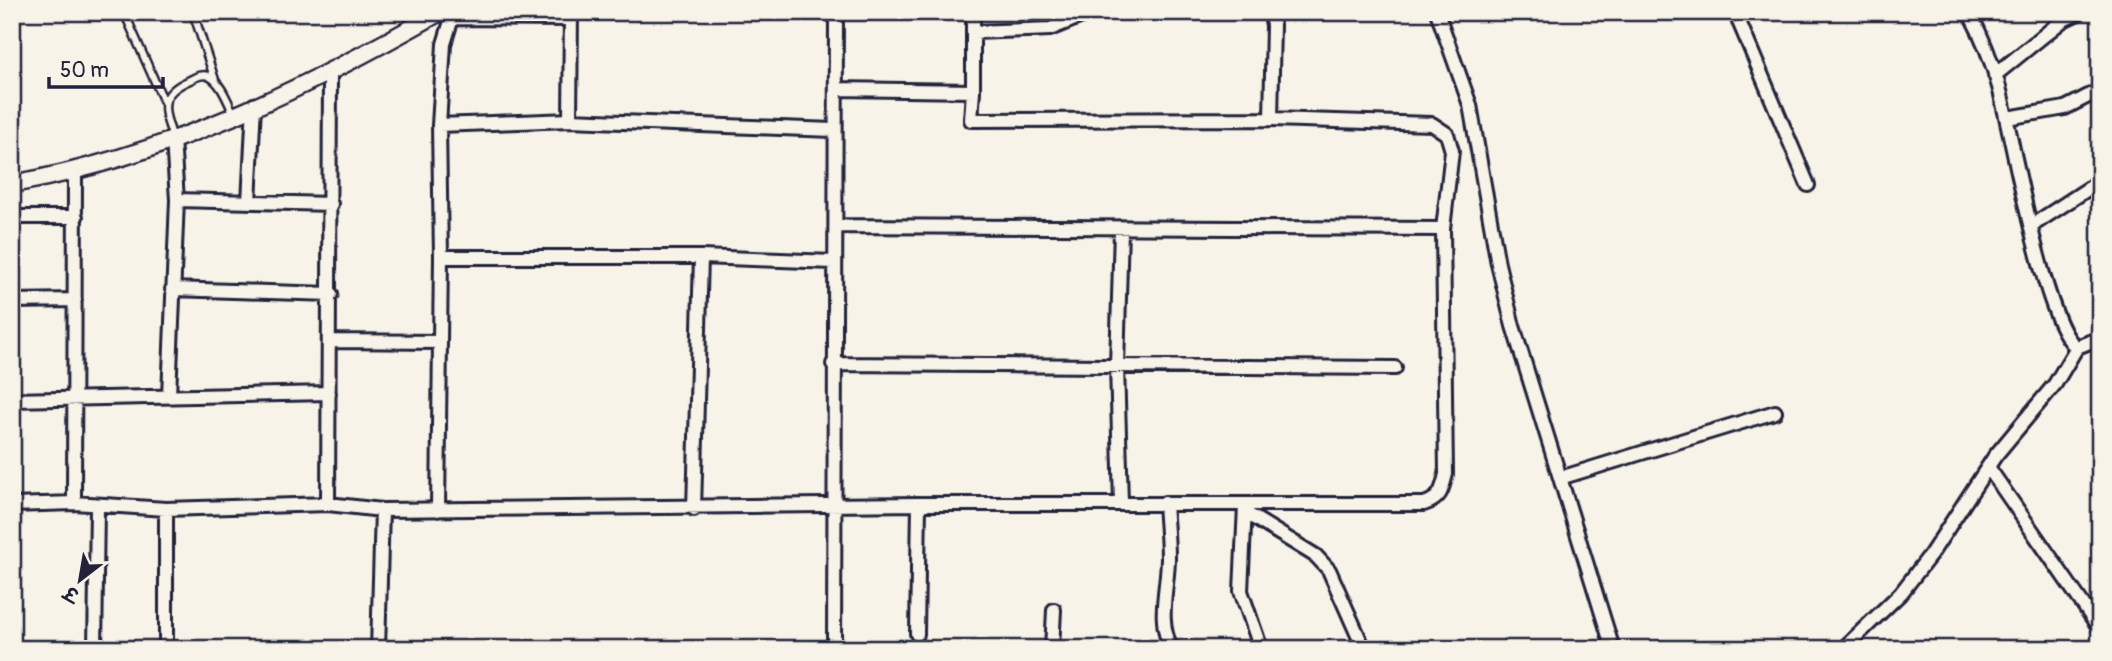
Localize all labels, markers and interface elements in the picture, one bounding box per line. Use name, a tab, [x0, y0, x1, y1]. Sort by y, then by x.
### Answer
scale bar	[49, 46, 163, 90]
text: 50 m	[60, 57, 109, 84]
north arrow	[46, 546, 116, 616]
text: उ	[58, 579, 85, 608]

